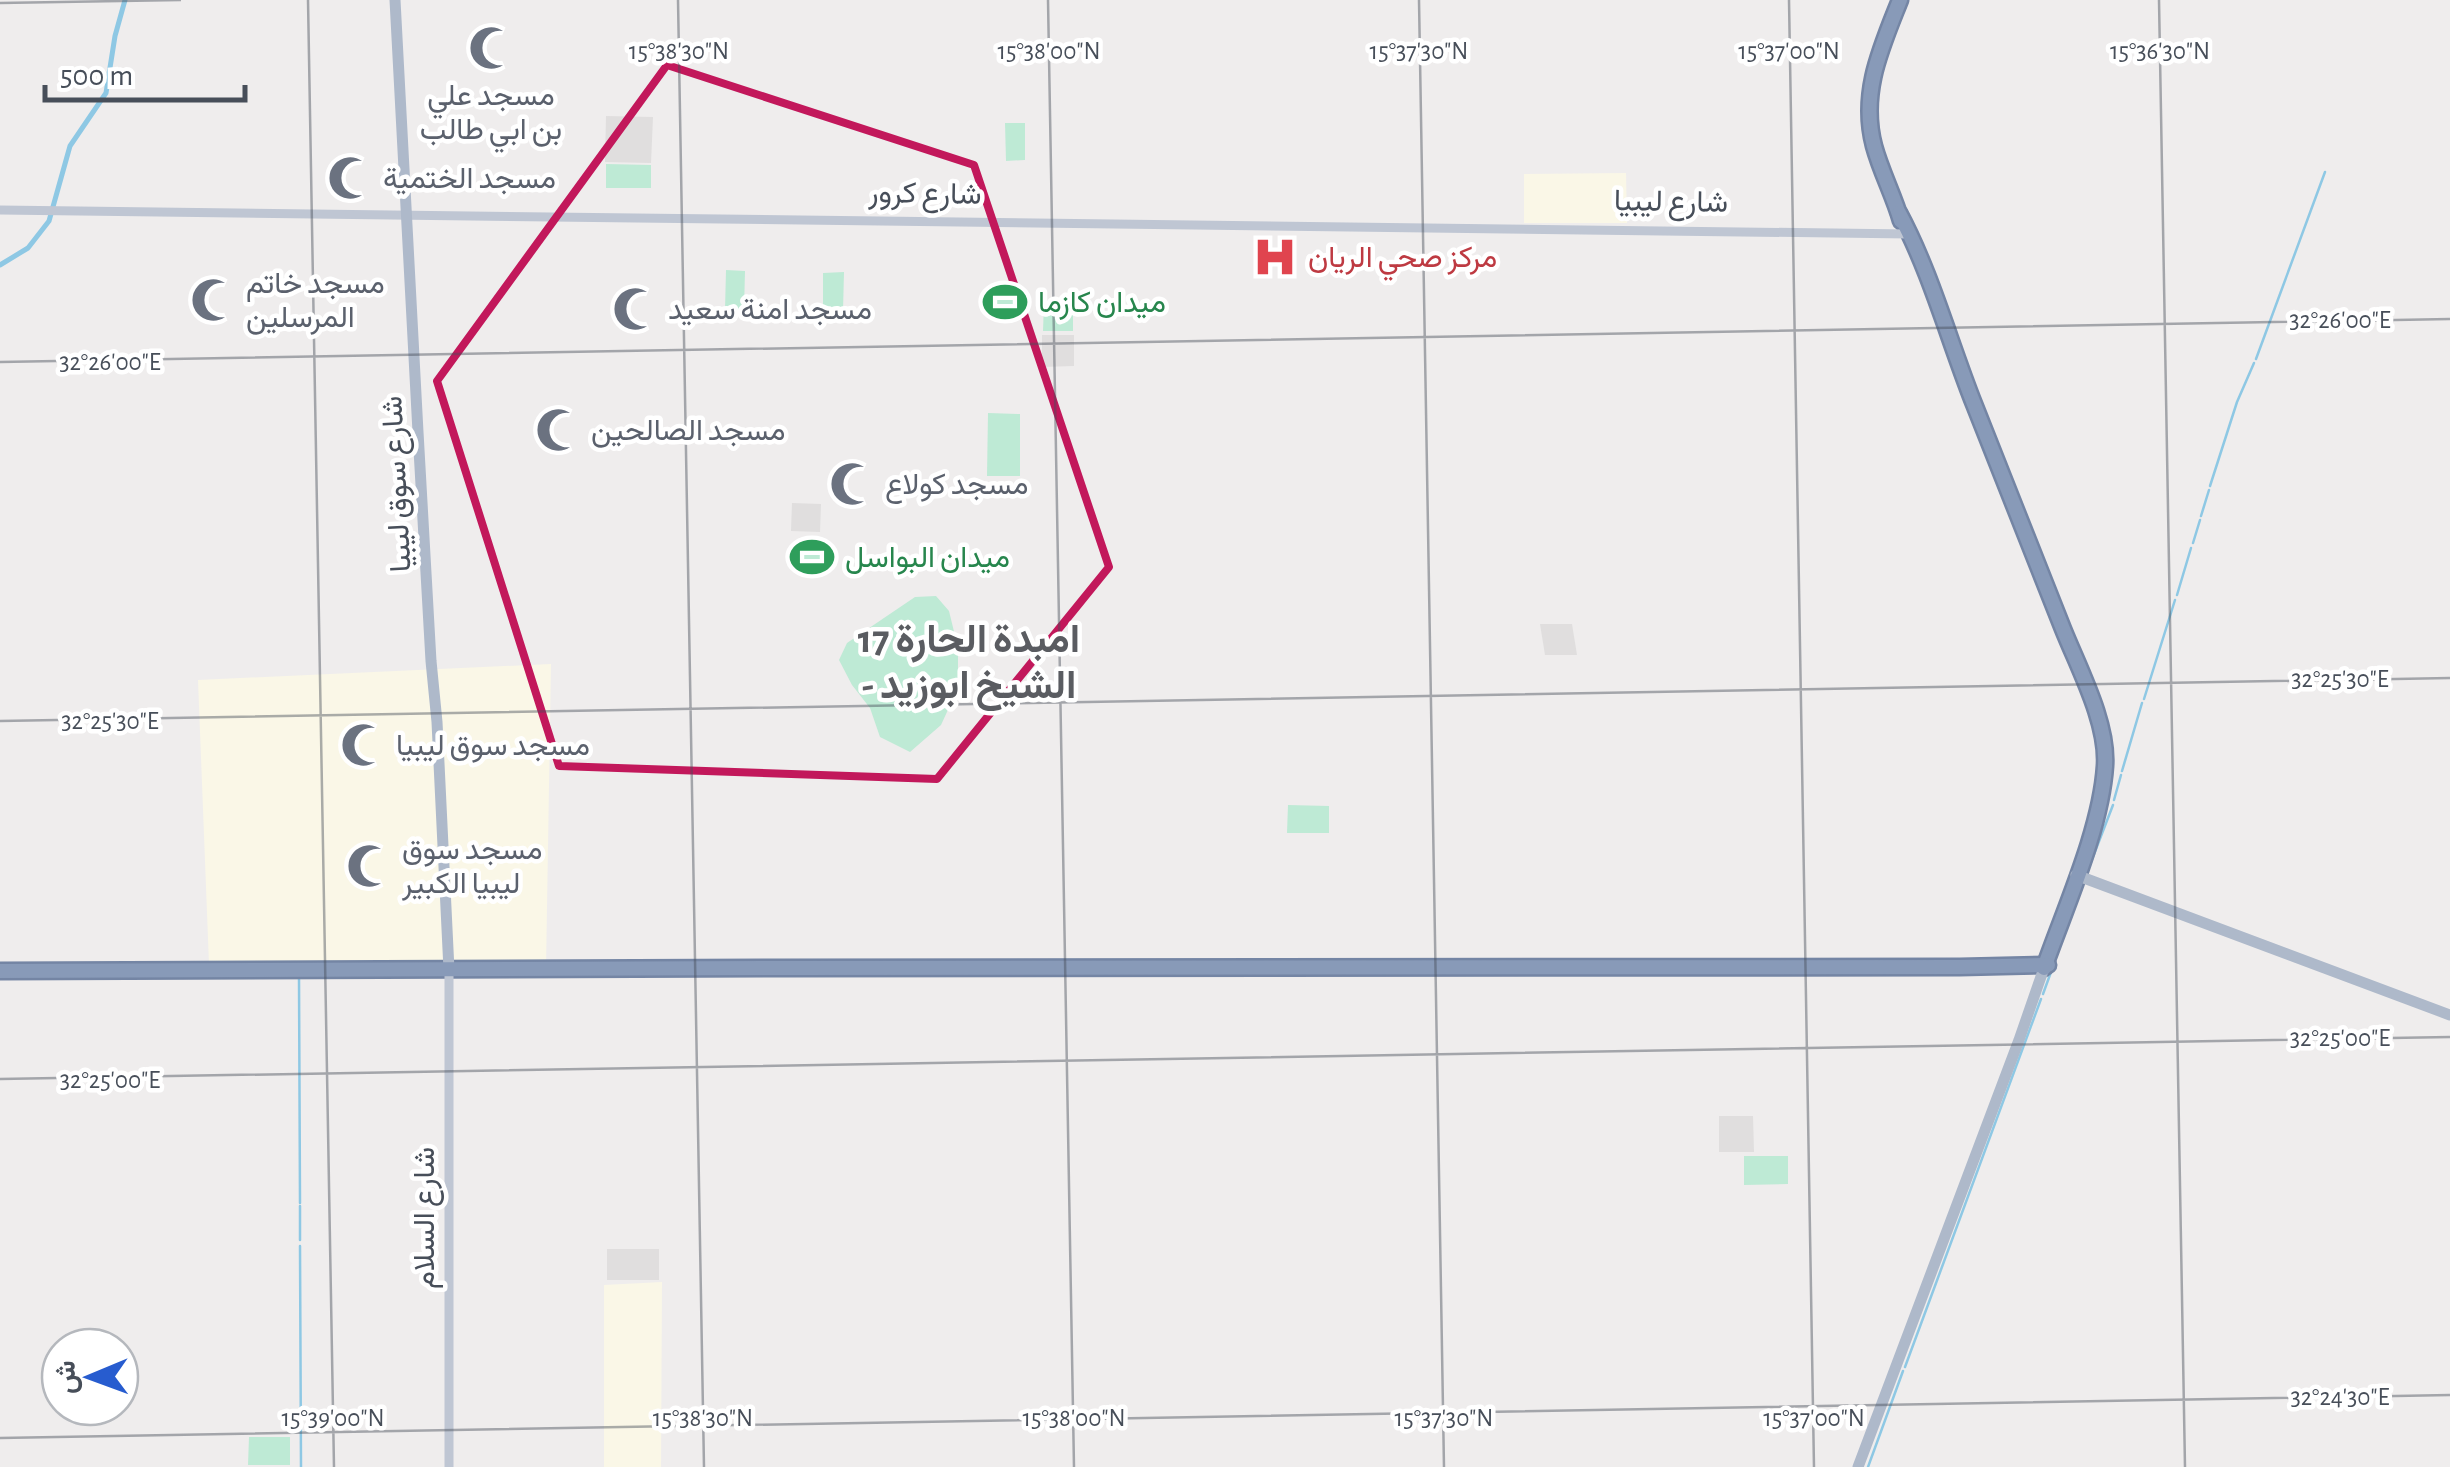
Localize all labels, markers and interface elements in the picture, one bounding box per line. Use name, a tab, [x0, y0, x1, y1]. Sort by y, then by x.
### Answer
mosque icon: مسجد علي بن ابي طالب	[467, 24, 515, 72]
text: 15°38'30"N	[629, 39, 729, 64]
text: 15°38'00"N	[997, 39, 1101, 64]
text: 15°37'30"N	[1370, 39, 1468, 64]
text: 15°37'00"N	[1738, 39, 1840, 64]
text: 15°36'30"N	[2110, 39, 2210, 64]
scale bar	[45, 40, 245, 102]
text: 500 m	[60, 61, 133, 91]
place label: مسجد علي بن ابي طالب	[420, 81, 562, 153]
mosque icon: مسجد الختمية	[326, 154, 374, 202]
place label: مسجد الختمية	[383, 164, 556, 195]
street label: شارع كرور	[867, 178, 982, 214]
street label: شارع ليبيا	[1614, 186, 1728, 222]
hospital icon: مركز صحي الريان	[1251, 233, 1299, 281]
place label: مركز صحي الريان	[1308, 243, 1497, 281]
place label: مسجد خاتم المرسلين	[246, 269, 385, 335]
mosque icon: مسجد خاتم المرسلين	[189, 276, 237, 324]
sports icon: ميدان كازما	[981, 278, 1029, 326]
mosque icon: مسجد امنة سعيد	[611, 285, 659, 333]
place label: ميدان كازما	[1038, 288, 1166, 320]
place label: مسجد امنة سعيد	[668, 295, 872, 326]
text: 32°26'00"E	[2289, 308, 2391, 333]
text: 32°26'00"E	[59, 350, 161, 375]
street label: شارع سوق ليبيا	[377, 395, 421, 573]
mosque icon: مسجد الصالحين	[534, 406, 582, 454]
place label: مسجد الصالحين	[591, 416, 786, 448]
mosque icon: مسجد كولاع	[828, 460, 876, 508]
place label: مسجد كولاع	[885, 470, 1029, 504]
sports icon: ميدان البواسل	[788, 533, 836, 581]
place label: ميدان البواسل	[845, 543, 1010, 575]
district label: امبدة الحارة 17 - الشيخ ابوزيد	[858, 620, 1080, 712]
text: 32°25'30"E	[2291, 667, 2389, 692]
text: 32°25'30"E	[61, 709, 159, 734]
mosque icon: مسجد سوق ليبيا	[339, 721, 387, 769]
place label: مسجد سوق ليبيا	[396, 731, 590, 763]
place label: مسجد سوق ليبيا الكبير	[401, 835, 542, 901]
mosque icon: مسجد سوق ليبيا الكبير	[345, 842, 393, 890]
text: 32°25'00"E	[2290, 1026, 2390, 1051]
text: 32°25'00"E	[60, 1068, 160, 1093]
street label: شارع السلام	[410, 1147, 444, 1289]
north arrow	[40, 1327, 140, 1427]
text: ش	[53, 1360, 82, 1394]
text: 32°24'30"E	[2290, 1385, 2390, 1410]
text: 15°39'00"N	[281, 1406, 385, 1431]
text: 15°38'30"N	[653, 1406, 753, 1431]
text: 15°38'00"N	[1022, 1406, 1126, 1431]
text: 15°37'30"N	[1395, 1406, 1493, 1431]
text: 15°37'00"N	[1763, 1406, 1865, 1431]

